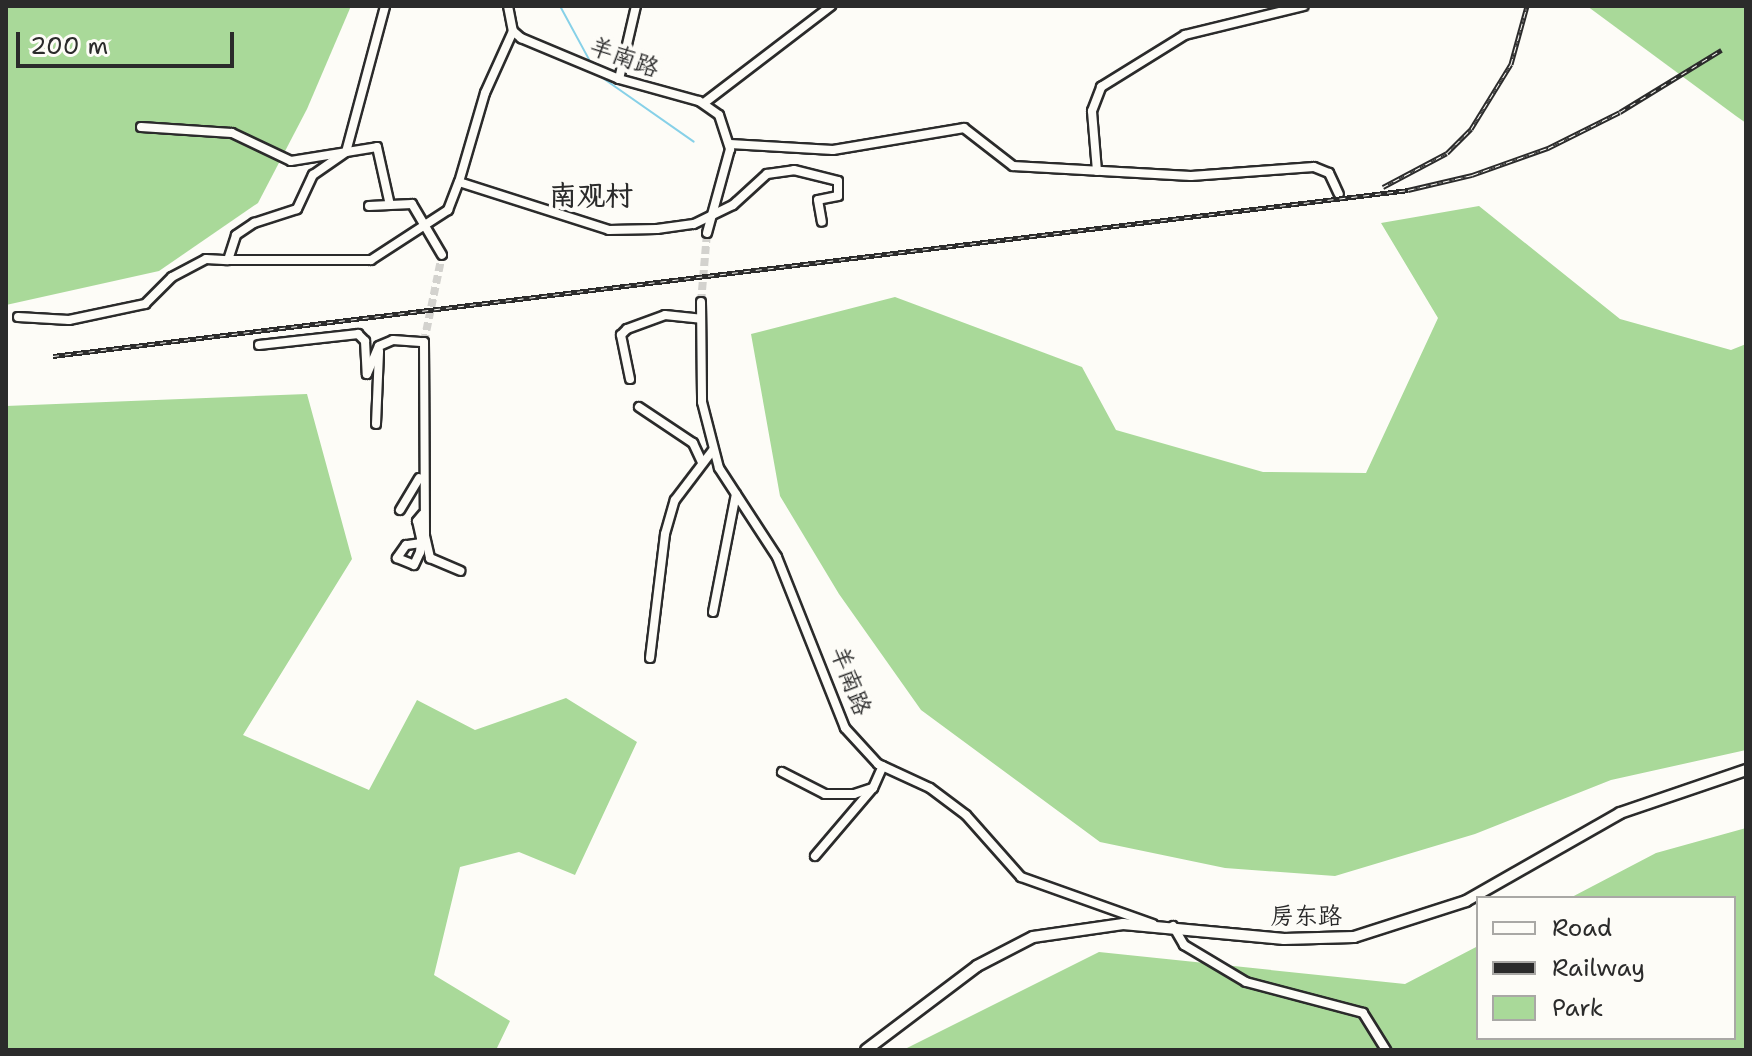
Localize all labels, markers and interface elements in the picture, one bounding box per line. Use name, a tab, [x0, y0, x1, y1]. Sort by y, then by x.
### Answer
scale bar	[20, 16, 238, 66]
text: 200 m	[30, 30, 108, 62]
street label: 羊南路	[585, 32, 663, 84]
district label: 南观村	[549, 178, 633, 212]
street label: 羊南路	[824, 642, 876, 720]
legend	[1476, 896, 1736, 1040]
street label: 房东路	[1270, 903, 1342, 931]
text: Road	[1552, 912, 1612, 944]
text: Railway	[1552, 952, 1645, 984]
text: Park	[1552, 992, 1604, 1024]

